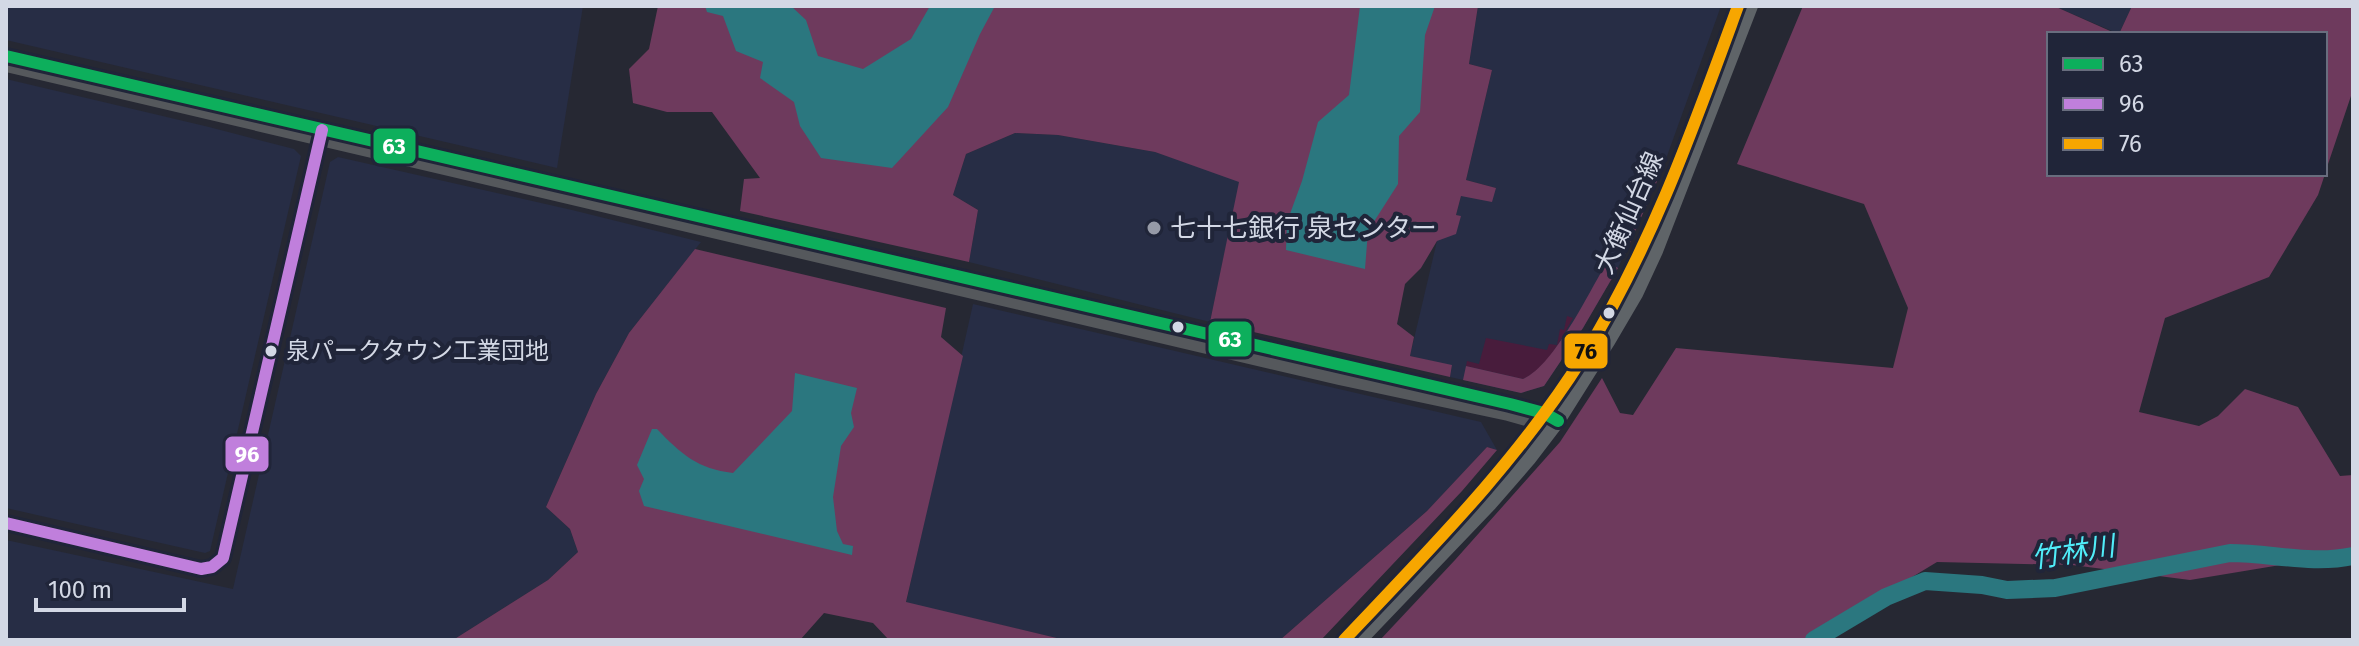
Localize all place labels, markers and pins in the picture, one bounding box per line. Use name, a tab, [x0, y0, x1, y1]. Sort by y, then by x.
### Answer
place label: 七十七銀行 泉センター	[1170, 213, 1437, 244]
marker: 七十七銀行 泉センター	[1145, 219, 1163, 237]
unlabelled marker	[1601, 305, 1617, 321]
unlabelled marker	[1170, 319, 1186, 335]
place label: 泉パークタウン工業団地	[286, 337, 549, 365]
marker: 泉パークタウン工業団地	[263, 343, 279, 359]

